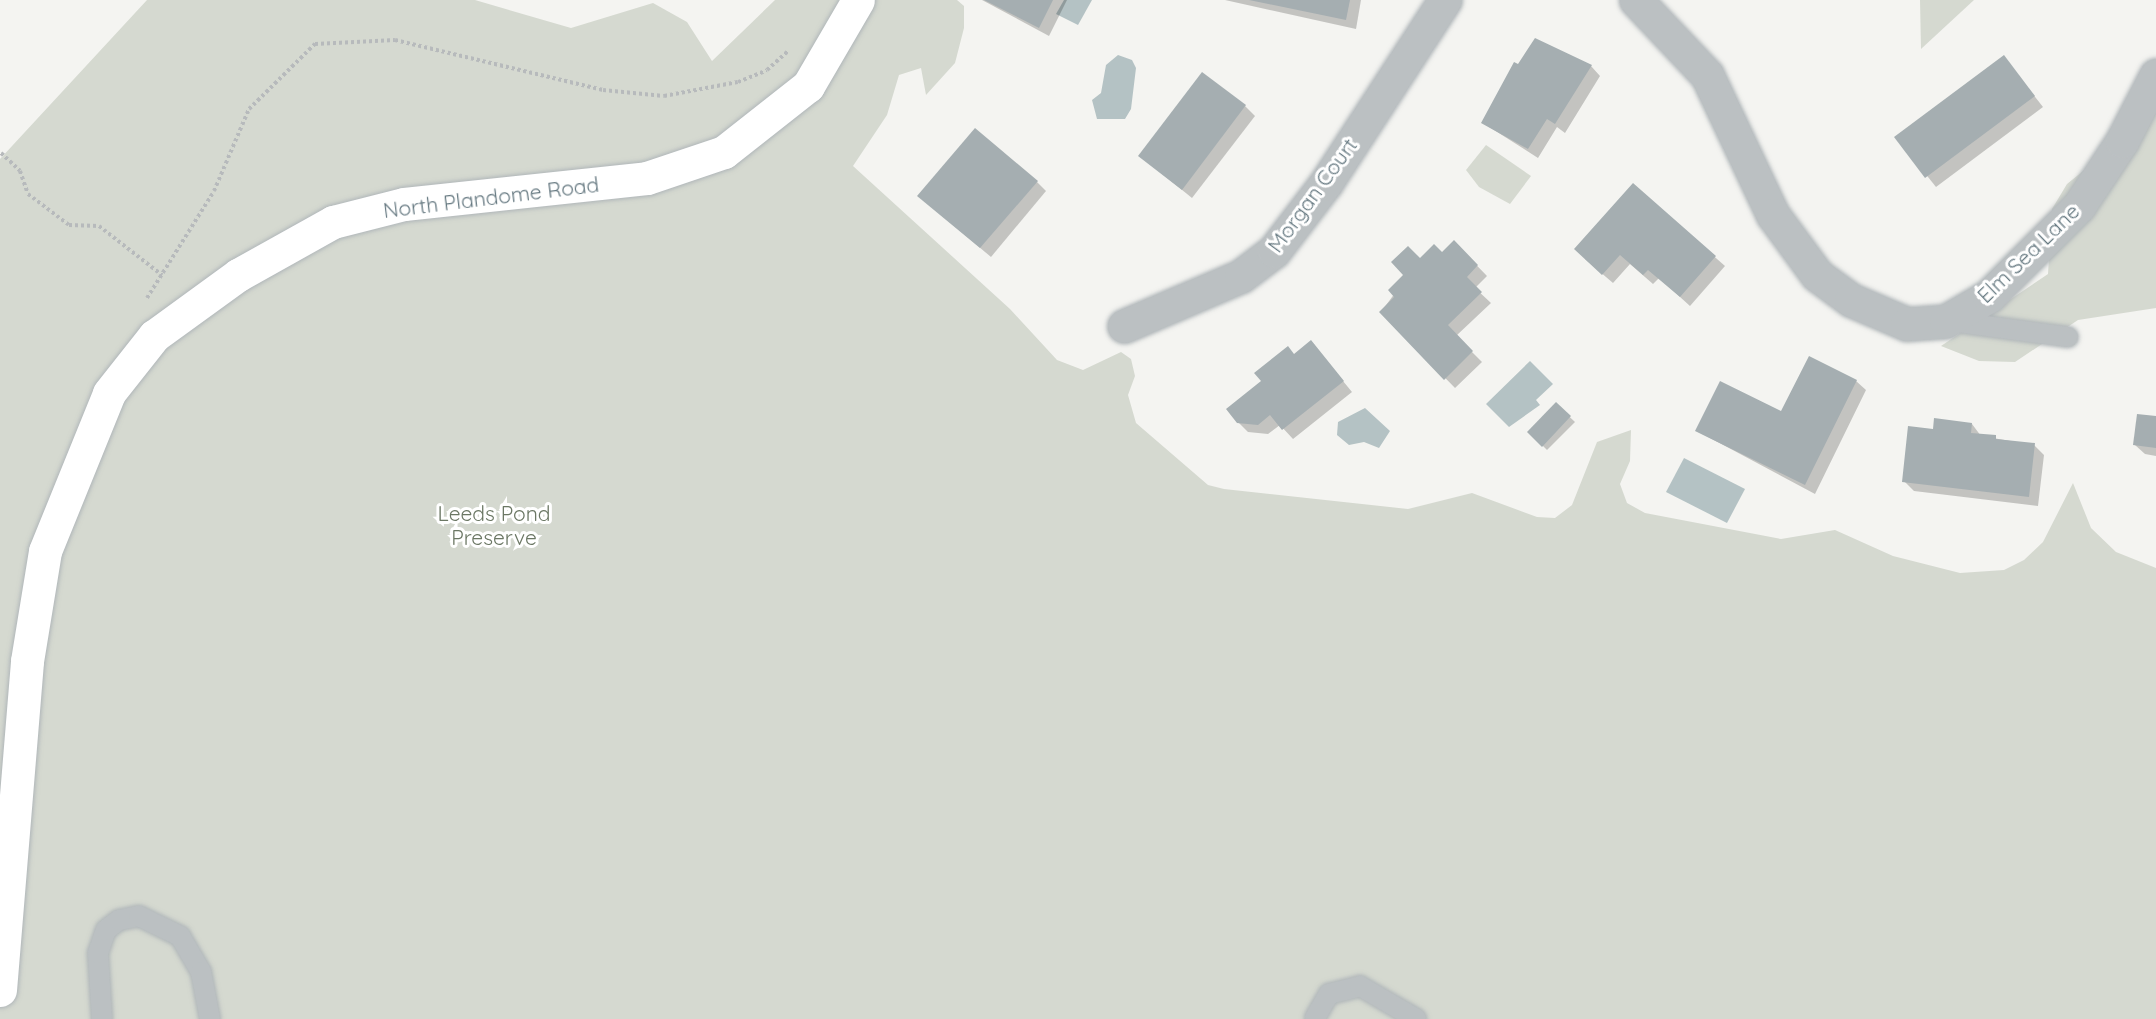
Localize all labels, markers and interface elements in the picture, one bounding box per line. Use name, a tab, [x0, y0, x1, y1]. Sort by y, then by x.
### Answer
street label: Morgan Court	[1262, 133, 1362, 257]
street label: North Plandome Road	[382, 171, 600, 223]
street label: Elm Sea Lane	[1972, 198, 2084, 308]
park label: Leeds Pond Preserve	[437, 500, 551, 550]

